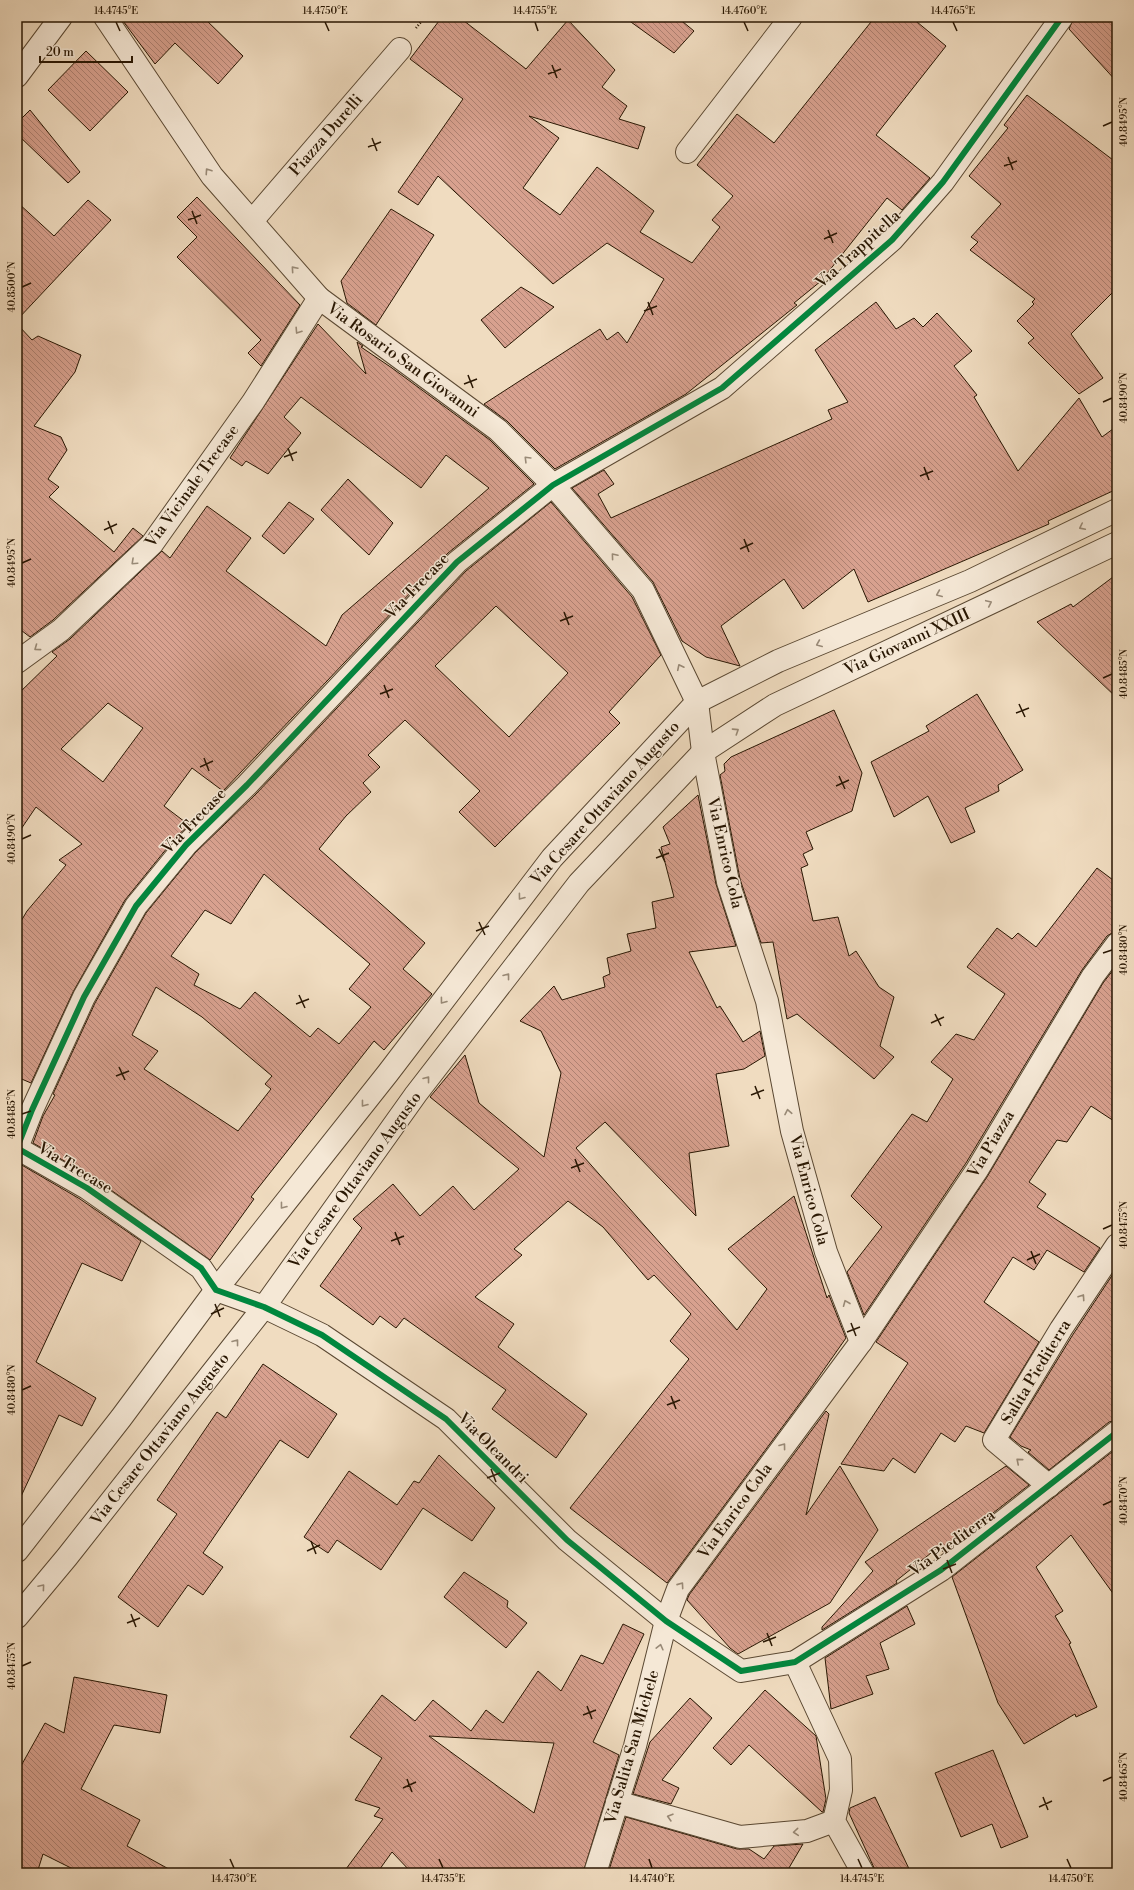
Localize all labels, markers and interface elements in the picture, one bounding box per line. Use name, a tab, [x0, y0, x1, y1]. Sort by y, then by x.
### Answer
text: 14.4745°E	[94, 5, 138, 17]
text: 14.4750°E	[302, 5, 348, 17]
text: 14.4755°E	[513, 5, 557, 17]
text: 14.4760°E	[721, 5, 767, 17]
text: 14.4765°E	[931, 5, 975, 17]
scale bar	[40, 38, 132, 64]
text: 20 m	[46, 45, 74, 60]
street label: Piazza Durelli	[285, 90, 367, 180]
text: 40.8495°N	[1118, 97, 1130, 147]
one-way arrow	[206, 168, 213, 175]
street label: Via Trappitella	[811, 205, 905, 293]
text: 40.8500°N	[6, 261, 18, 312]
one-way arrow	[291, 266, 298, 274]
street label: Via Rosario San Giovanni	[322, 297, 483, 422]
one-way arrow	[295, 327, 303, 334]
text: 40.8490°N	[1118, 372, 1130, 423]
street label: Via Vicinale Trecase	[140, 421, 243, 552]
one-way arrow	[524, 456, 532, 464]
one-way arrow	[1079, 522, 1086, 530]
text: 40.8495°N	[6, 538, 18, 588]
street label: Via Trecase	[380, 549, 453, 624]
one-way arrow	[611, 553, 618, 560]
one-way arrow	[131, 557, 139, 565]
one-way arrow	[936, 589, 944, 597]
one-way arrow	[985, 600, 992, 608]
street label: Via Giovanni XXIII	[840, 604, 973, 680]
one-way arrow	[816, 640, 823, 648]
one-way arrow	[34, 643, 41, 650]
text: 40.8485°N	[1118, 649, 1130, 699]
one-way arrow	[677, 663, 685, 671]
street label: Via Cesare Ottaviano Augusto	[525, 717, 684, 890]
one-way arrow	[731, 729, 738, 736]
street label: Via Trecase	[157, 784, 230, 859]
street label: Via Enrico Cola	[702, 794, 748, 911]
text: 40.8490°N	[6, 813, 18, 864]
one-way arrow	[519, 893, 526, 900]
text: 40.8480°N	[1118, 924, 1130, 975]
one-way arrow	[502, 973, 509, 980]
one-way arrow	[440, 997, 447, 1004]
one-way arrow	[423, 1076, 430, 1083]
street label: Via Cesare Ottaviano Augusto	[284, 1088, 426, 1273]
text: 40.8485°N	[6, 1089, 18, 1139]
one-way arrow	[361, 1100, 368, 1107]
street label: Via Piazza	[963, 1106, 1019, 1182]
one-way arrow	[785, 1109, 793, 1115]
street label: Via Enrico Cola	[784, 1132, 834, 1248]
street label: Via Trecase	[33, 1137, 116, 1198]
text: 40.8475°N	[1118, 1200, 1130, 1249]
one-way arrow	[281, 1202, 288, 1209]
one-way arrow	[1078, 1294, 1085, 1301]
one-way arrow	[843, 1300, 851, 1308]
street label: Salita Piediterra	[997, 1315, 1076, 1428]
one-way arrow	[231, 1340, 238, 1347]
street label: Via Cesare Ottaviano Augusto	[86, 1349, 234, 1530]
text: 40.8480°N	[6, 1364, 18, 1415]
street label: Via Oleandri	[453, 1408, 533, 1488]
one-way arrow	[778, 1443, 786, 1450]
street label: Via Enrico Cola	[693, 1458, 777, 1564]
one-way arrow	[1016, 1458, 1024, 1465]
text: 40.8470°N	[1118, 1476, 1130, 1526]
street label: Via Piediterra	[904, 1505, 1000, 1582]
one-way arrow	[676, 1582, 684, 1589]
one-way arrow	[37, 1584, 44, 1591]
text: 40.8475°N	[6, 1641, 18, 1690]
one-way arrow	[655, 1644, 663, 1650]
street label: Via Salita San Michele	[600, 1668, 664, 1827]
text: 40.8465°N	[1118, 1752, 1130, 1802]
one-way arrow	[666, 1813, 673, 1822]
one-way arrow	[793, 1828, 799, 1837]
text: 14.4730°E	[211, 1873, 257, 1885]
text: 14.4735°E	[421, 1873, 465, 1885]
text: 14.4740°E	[629, 1873, 675, 1885]
text: 14.4745°E	[840, 1873, 884, 1885]
text: 14.4750°E	[1048, 1873, 1094, 1885]

